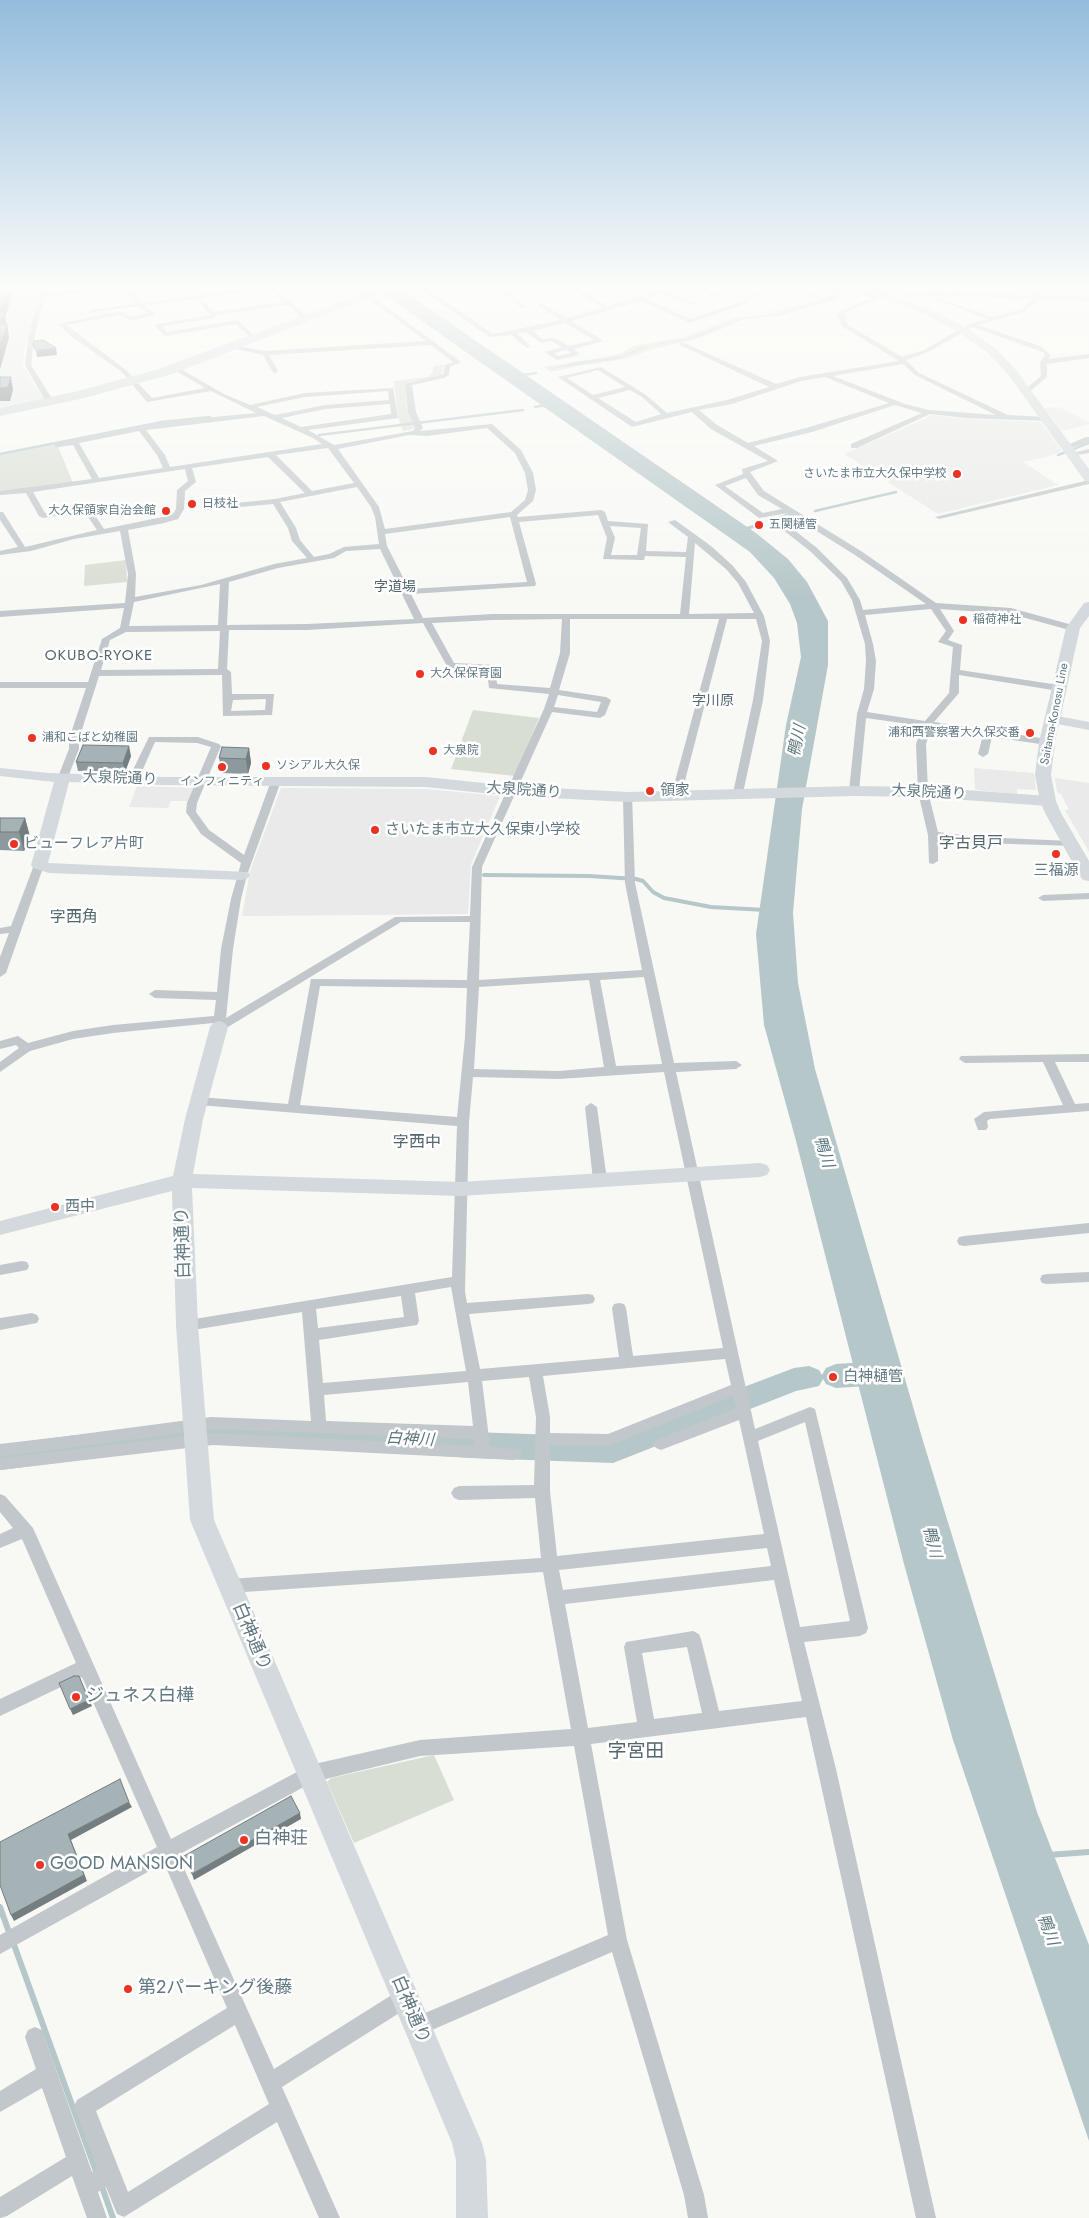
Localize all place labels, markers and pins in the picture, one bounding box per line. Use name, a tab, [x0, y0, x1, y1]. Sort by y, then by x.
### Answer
place label: さいたま市立大久保中学校	[803, 467, 947, 481]
marker: さいたま市立大久保中学校	[951, 468, 963, 480]
place label: 日枝社	[202, 497, 238, 511]
marker: 日枝社	[186, 498, 198, 510]
place label: 大久保領家自治会館	[48, 504, 156, 518]
marker: 大久保領家自治会館	[160, 505, 172, 517]
place label: 五関樋管	[769, 518, 817, 532]
marker: 五関樋管	[753, 519, 765, 531]
place label: 稲荷神社	[973, 613, 1021, 627]
marker: 稲荷神社	[957, 614, 969, 626]
place label: 大久保保育園	[430, 667, 502, 681]
marker: 大久保保育園	[414, 668, 426, 680]
place label: 浦和西警察署大久保交番	[888, 726, 1020, 740]
marker: 浦和西警察署大久保交番	[1024, 727, 1036, 739]
place label: 浦和こばと幼稚園	[42, 731, 138, 745]
marker: 浦和こばと幼稚園	[26, 732, 38, 744]
place label: 大泉院	[443, 744, 479, 758]
marker: 大泉院	[427, 745, 439, 757]
place label: ソシアル大久保	[276, 759, 360, 773]
marker: ソシアル大久保	[260, 760, 272, 772]
marker: インフィニティ	[216, 761, 228, 773]
place label: インフィニティ	[180, 775, 264, 789]
place label: 領家	[660, 782, 690, 800]
marker: 領家	[644, 785, 656, 797]
place label: さいたま市立大久保東小学校	[385, 821, 580, 839]
marker: さいたま市立大久保東小学校	[369, 824, 381, 836]
place label: ビューフレア片町	[24, 835, 144, 853]
marker: ビューフレア片町	[8, 838, 20, 850]
marker: 三福源	[1050, 848, 1062, 860]
place label: 三福源	[1034, 862, 1078, 880]
place label: 西中	[65, 1198, 95, 1216]
marker: 西中	[49, 1201, 61, 1213]
place label: 白神樋管	[843, 1368, 903, 1386]
marker: 白神樋管	[827, 1371, 839, 1383]
place label: ジュネス白樺	[86, 1686, 194, 1708]
marker: ジュネス白樺	[70, 1691, 82, 1703]
place label: 白神荘	[254, 1829, 308, 1851]
marker: 白神荘	[238, 1834, 250, 1846]
place label: GOOD MANSION	[50, 1854, 193, 1876]
marker: GOOD MANSION	[34, 1859, 46, 1871]
place label: 第2パーキング後藤	[138, 1978, 292, 2000]
marker: 第2パーキング後藤	[122, 1983, 134, 1995]

